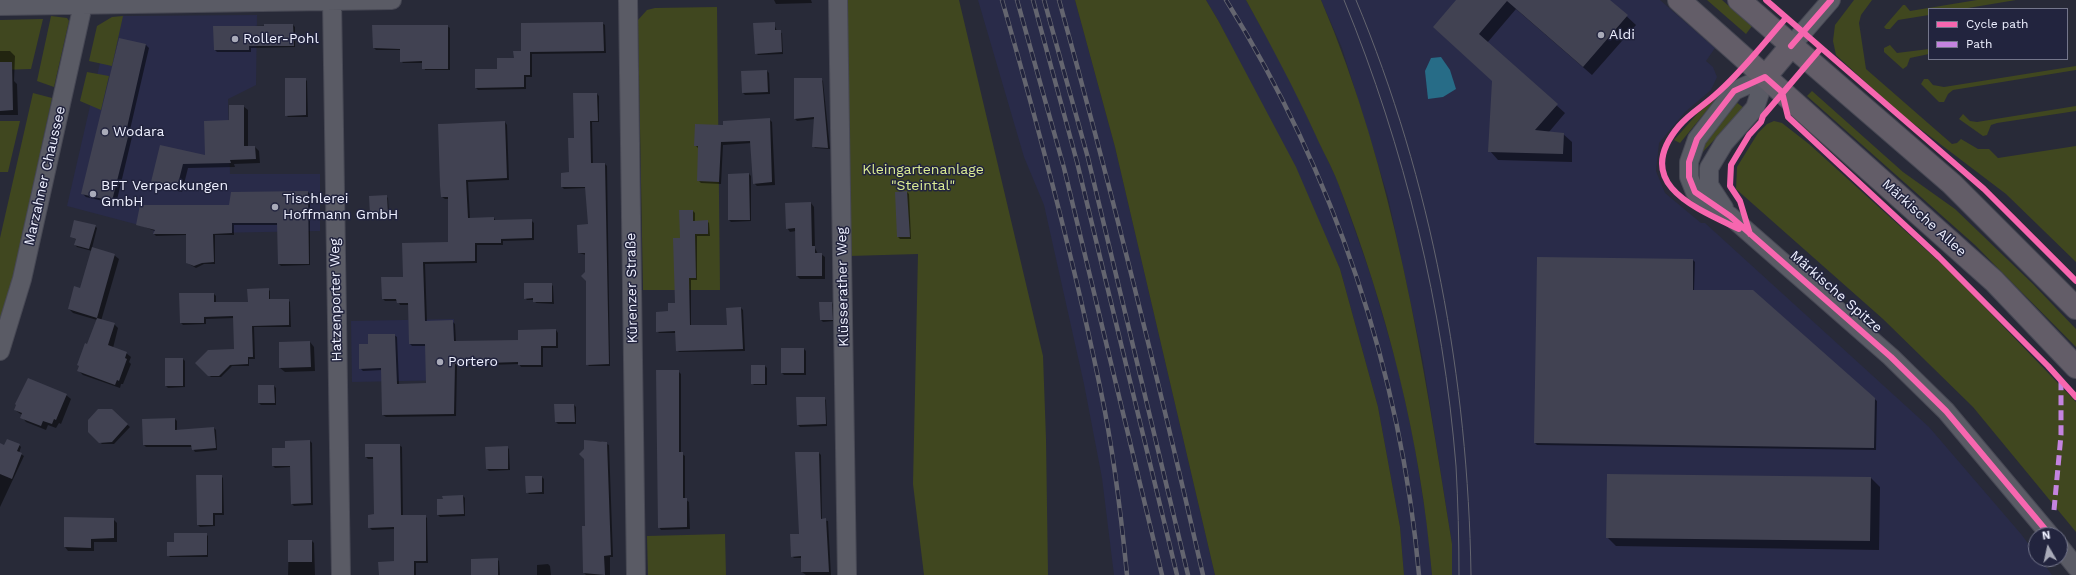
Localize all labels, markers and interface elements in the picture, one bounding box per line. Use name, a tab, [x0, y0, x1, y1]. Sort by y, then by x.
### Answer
legend	[1928, 8, 2068, 60]
text: Cycle path	[1966, 17, 2028, 31]
place label: Aldi	[1609, 27, 1635, 43]
marker: Aldi	[1596, 30, 1606, 40]
place label: Roller-Pohl	[243, 31, 319, 47]
marker: Roller-Pohl	[230, 34, 240, 44]
text: Path	[1966, 37, 1992, 51]
street label: Marzahner Chaussee	[21, 105, 69, 247]
place label: Wodara	[113, 124, 165, 140]
marker: Wodara	[100, 127, 110, 137]
park label: Kleingartenanlage "Steintal"	[862, 162, 984, 194]
street label: Märkische Allee	[1878, 176, 1970, 260]
place label: BFT Verpackungen GmbH	[101, 178, 228, 210]
marker: BFT Verpackungen GmbH	[88, 189, 98, 199]
place label: Tischlerei Hoffmann GmbH	[283, 191, 398, 224]
marker: Tischlerei Hoffmann GmbH	[270, 202, 280, 212]
street label: Klüsserather Weg	[834, 227, 852, 347]
street label: Kürenzer Straße	[623, 233, 641, 343]
street label: Hatzenporter Weg	[327, 238, 345, 362]
street label: Märkische Spitze	[1786, 247, 1886, 337]
place label: Portero	[448, 354, 498, 370]
marker: Portero	[435, 357, 445, 367]
north arrow	[2028, 527, 2068, 567]
text: N	[2041, 529, 2051, 543]

